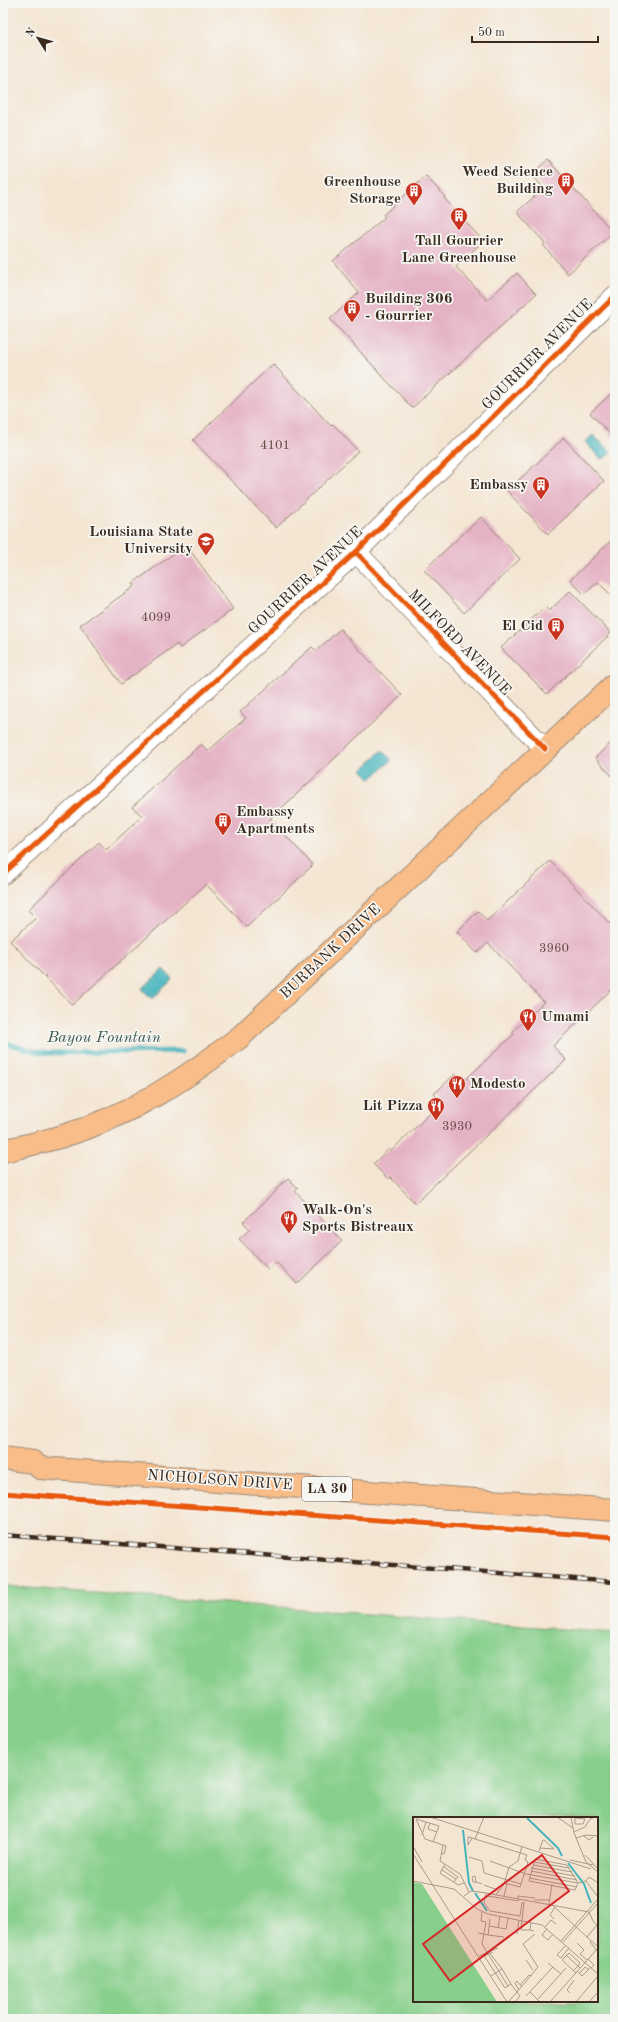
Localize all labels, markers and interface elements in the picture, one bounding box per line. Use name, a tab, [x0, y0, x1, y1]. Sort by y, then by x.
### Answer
north arrow	[18, 18, 58, 58]
scale bar	[472, 18, 598, 44]
text: N	[24, 26, 38, 40]
text: 50 m	[478, 26, 505, 39]
place label: Weed Science Building	[462, 165, 554, 197]
building icon: Weed Science Building	[556, 171, 576, 196]
place label: Greenhouse Storage	[323, 175, 401, 207]
building icon: Greenhouse Storage	[404, 181, 424, 206]
building icon: Tall Gourrier Lane Greenhouse	[449, 206, 469, 231]
place label: Tall Gourrier Lane Greenhouse	[402, 234, 516, 266]
place label: Building 306 - Gourrier	[365, 292, 453, 324]
street label: GOURRIER AVENUE	[480, 297, 596, 413]
building icon: Building 306 - Gourrier	[342, 298, 362, 323]
house number: 4101	[260, 439, 290, 452]
building icon: Embassy	[531, 475, 551, 500]
place label: Embassy	[469, 478, 528, 493]
street label: GOURRIER AVENUE	[246, 524, 366, 638]
place label: Louisiana State University	[89, 525, 193, 557]
school or university icon: Louisiana State University	[196, 531, 216, 556]
street label: MILFORD AVENUE	[405, 587, 513, 699]
house number: 4099	[141, 611, 171, 624]
building icon: El Cid	[546, 616, 566, 641]
place label: El Cid	[501, 619, 543, 634]
place label: Embassy Apartments	[236, 805, 314, 837]
building icon: Embassy Apartments	[213, 811, 233, 836]
street label: BURBANK DRIVE	[278, 902, 384, 1002]
house number: 3960	[539, 942, 569, 955]
restaurant icon: Umami	[518, 1007, 538, 1032]
place label: Umami	[541, 1010, 589, 1025]
water label: Bayou Fountain	[46, 1030, 161, 1046]
restaurant icon: Modesto	[447, 1074, 467, 1099]
place label: Modesto	[470, 1077, 526, 1092]
restaurant icon: Lit Pizza	[426, 1096, 446, 1121]
place label: Lit Pizza	[362, 1099, 423, 1114]
house number: 3930	[442, 1120, 472, 1133]
place label: Walk-On's Sports Bistreaux	[302, 1203, 414, 1235]
restaurant icon: Walk-On's Sports Bistreaux	[279, 1209, 299, 1234]
street label: NICHOLSON DRIVE	[147, 1468, 293, 1494]
road number: LA 30	[302, 1477, 352, 1501]
inset map	[413, 1817, 598, 2002]

